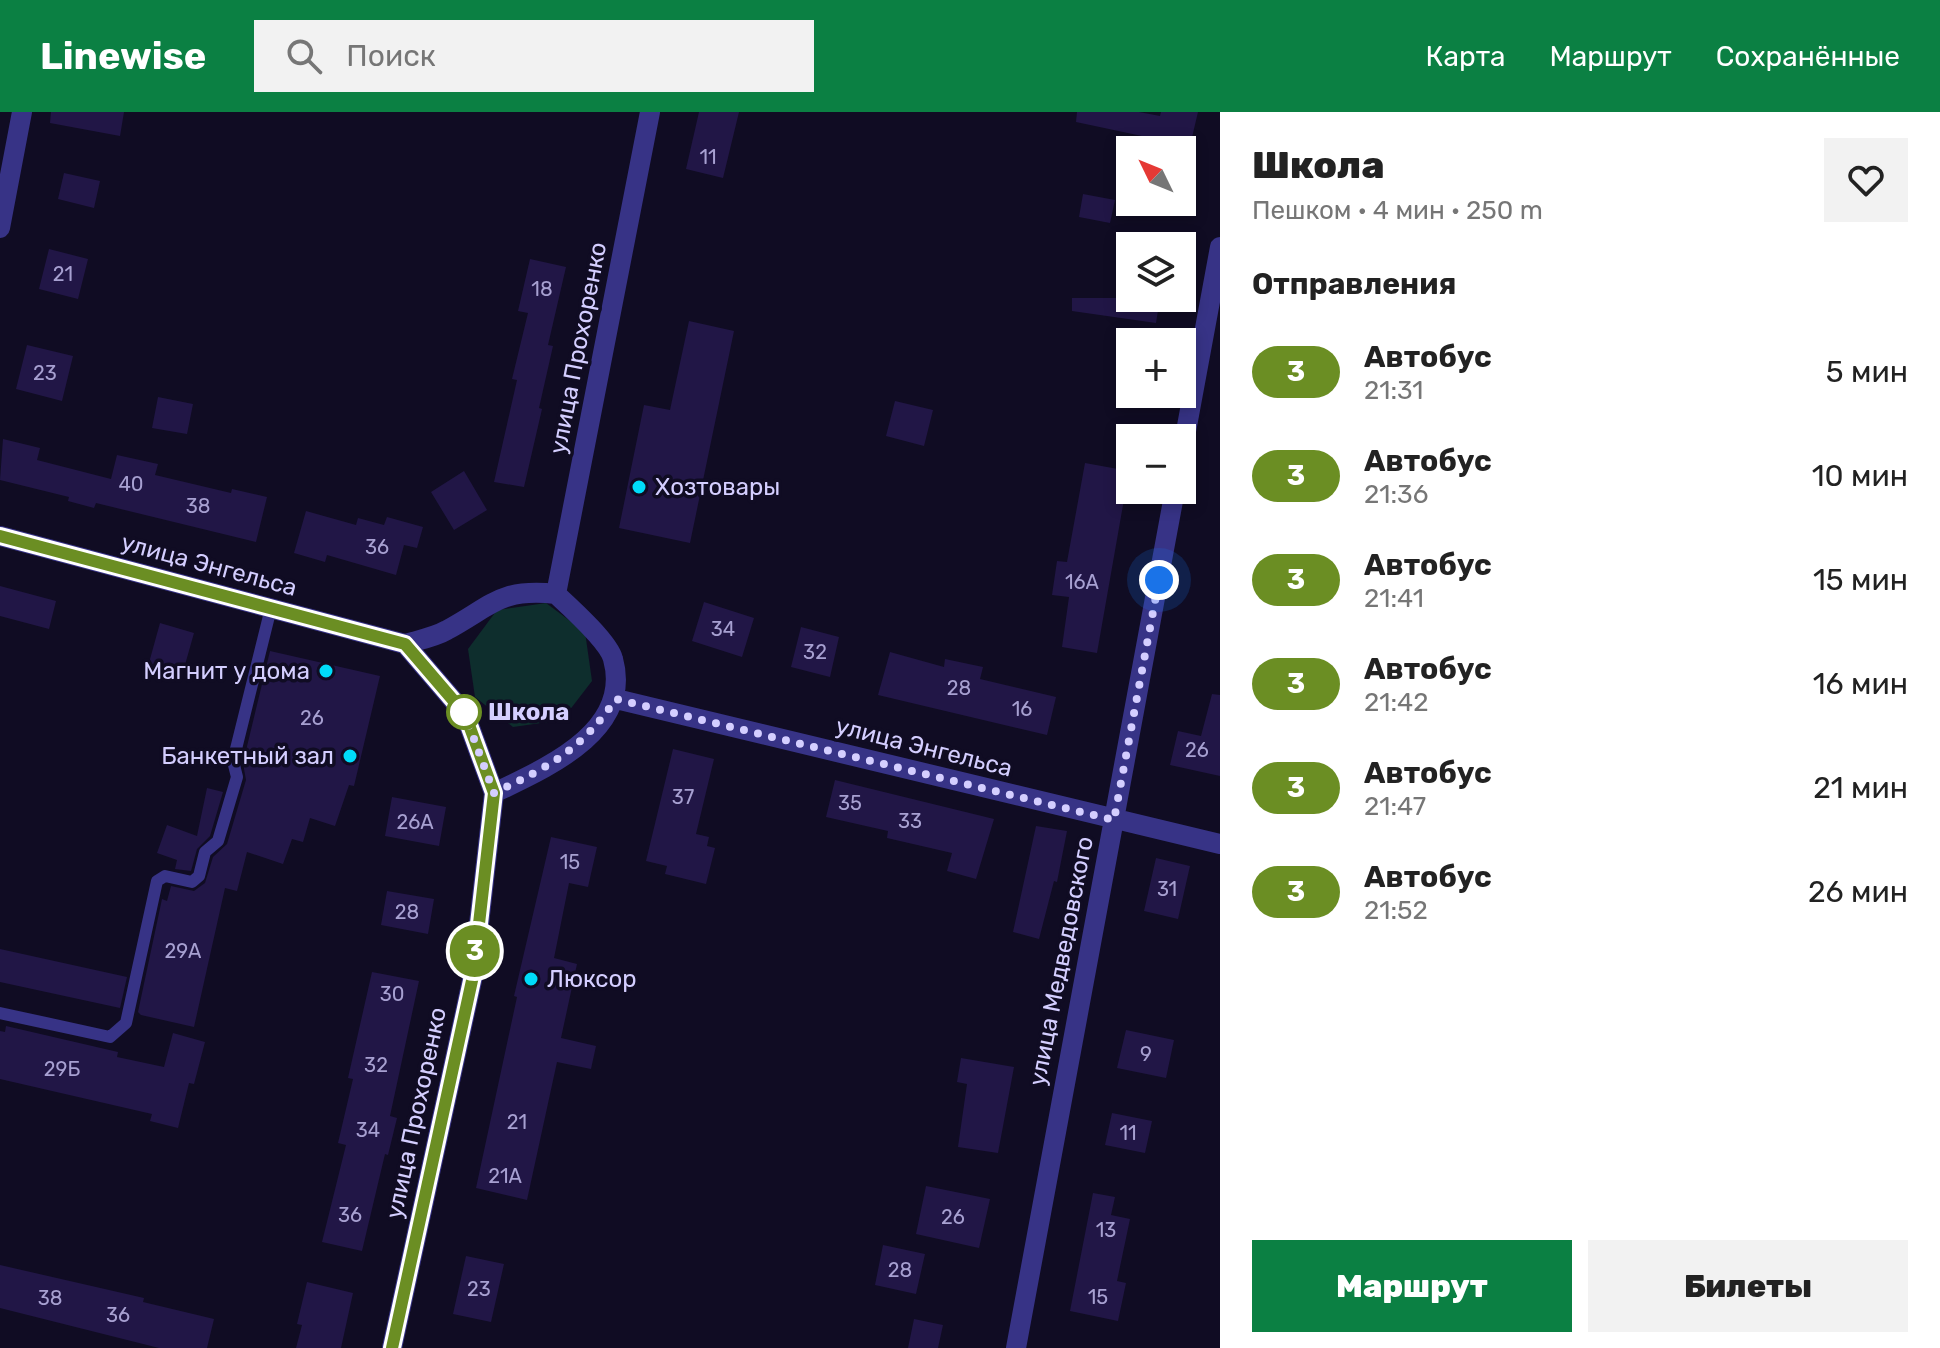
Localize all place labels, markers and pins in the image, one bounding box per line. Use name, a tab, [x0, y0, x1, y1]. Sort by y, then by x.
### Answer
place label: Хозтовары	[655, 473, 780, 501]
marker: Хозтовары	[630, 478, 648, 496]
place label: Магнит у дома	[143, 657, 310, 685]
marker: Магнит у дома	[317, 662, 335, 680]
marker: Школа	[447, 695, 481, 729]
place label: Школа	[488, 698, 569, 726]
place label: Банкетный зал	[161, 742, 334, 770]
marker: Банкетный зал	[341, 747, 359, 765]
place label: Люксор	[547, 965, 637, 993]
marker: Люксор	[522, 970, 540, 988]

